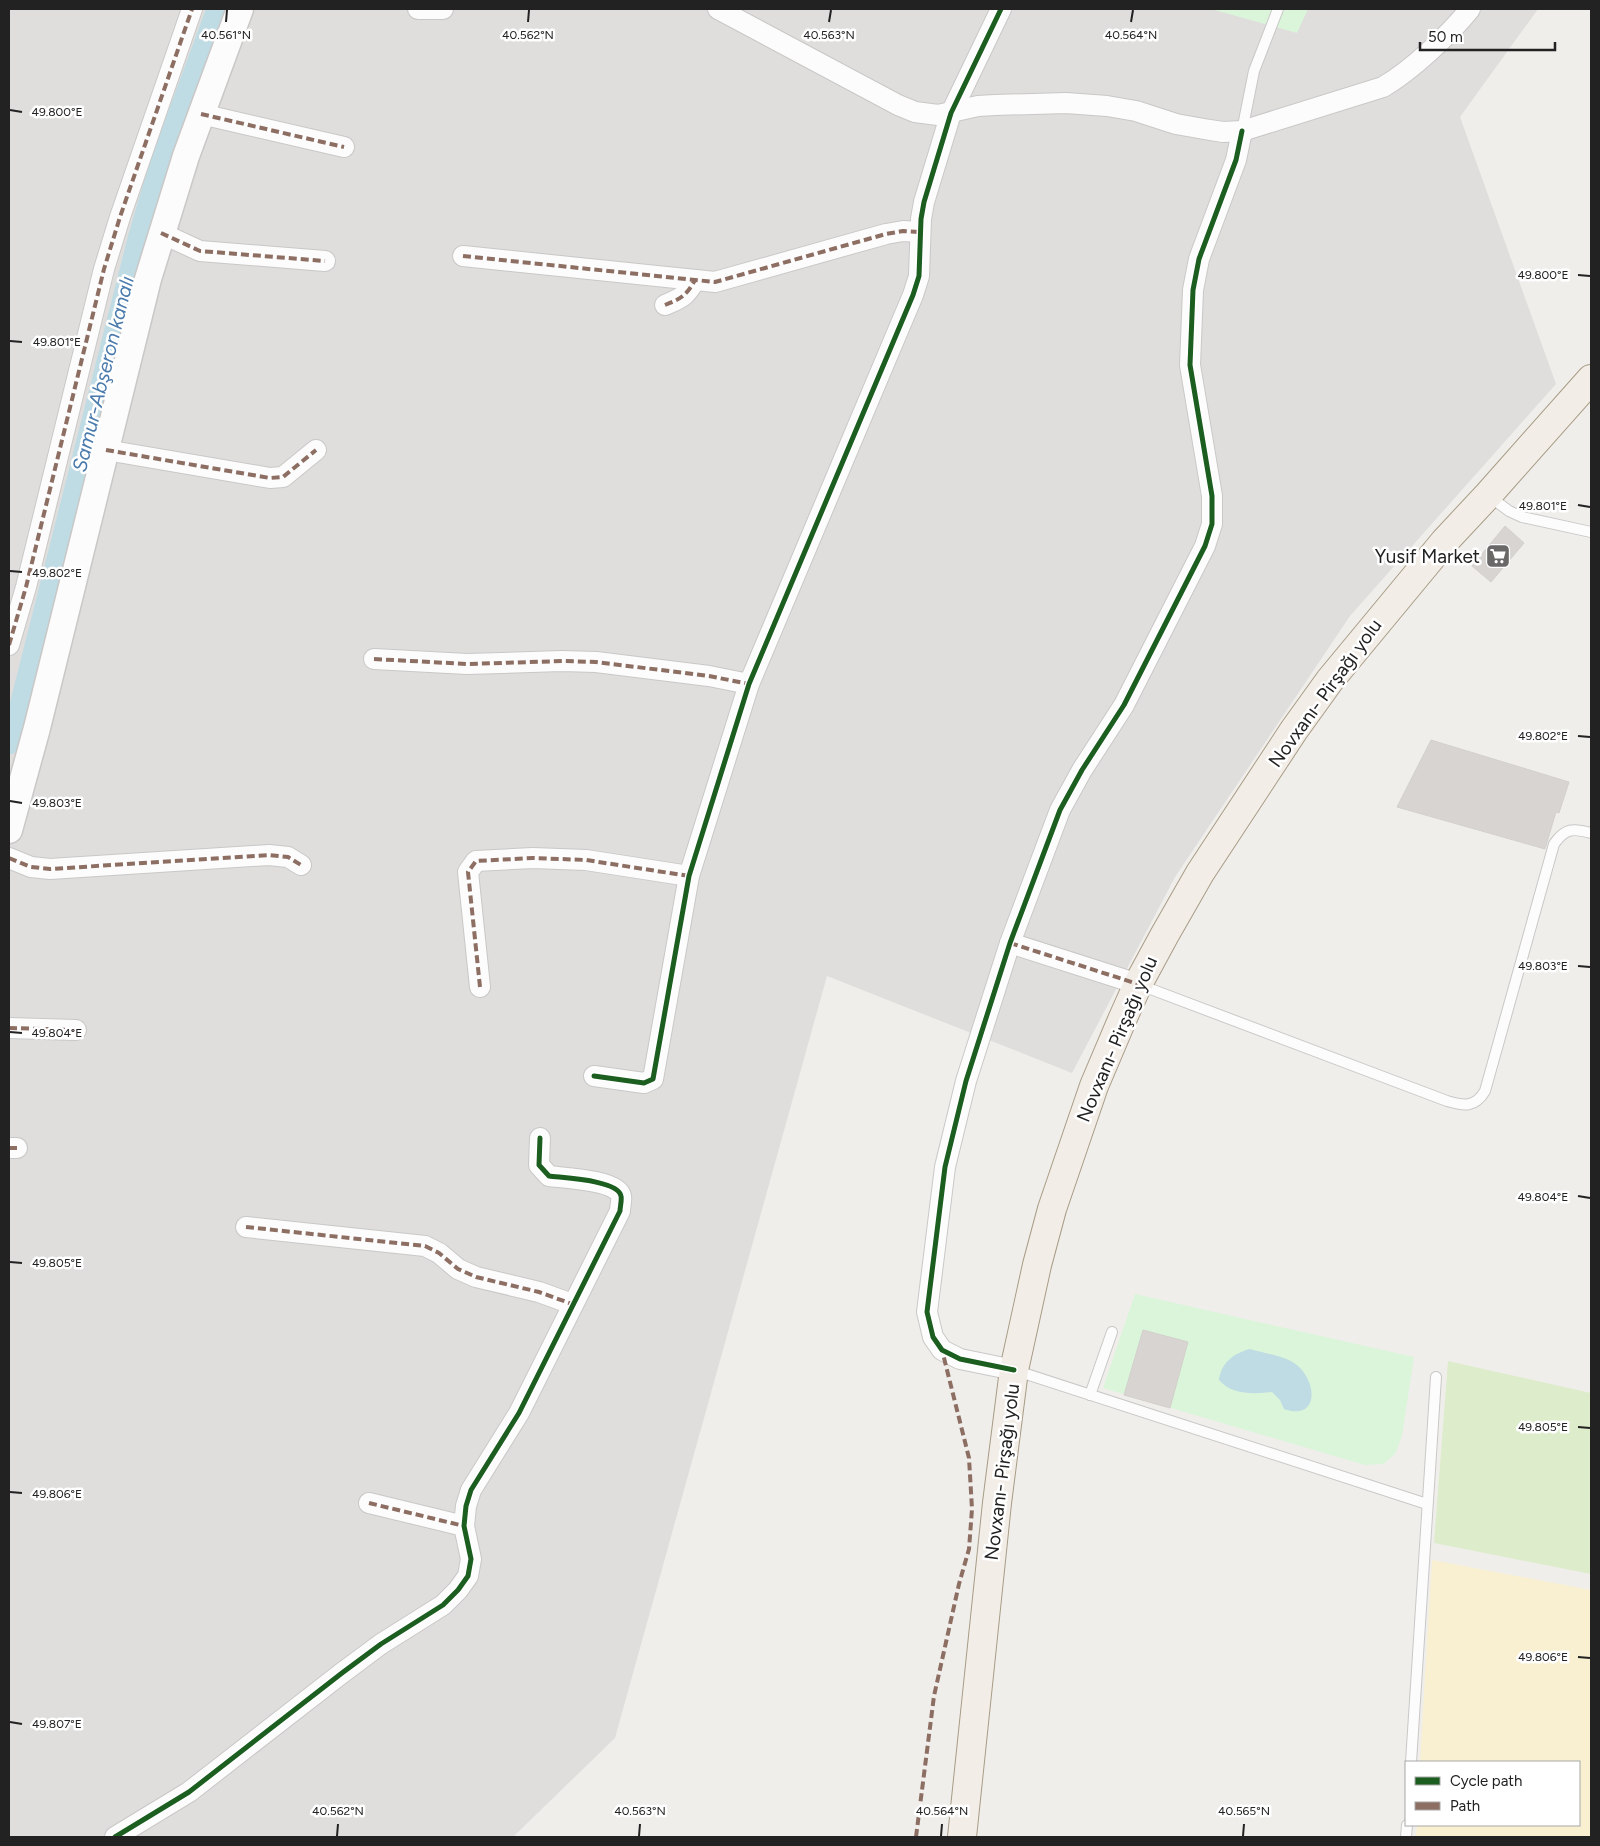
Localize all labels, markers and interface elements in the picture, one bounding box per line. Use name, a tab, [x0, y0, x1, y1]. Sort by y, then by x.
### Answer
scale bar	[1420, 20, 1555, 52]
text: 40.561°N	[201, 28, 251, 42]
text: 40.562°N	[502, 28, 554, 42]
text: 40.563°N	[803, 28, 855, 42]
text: 40.564°N	[1105, 28, 1157, 42]
text: 50 m	[1428, 28, 1463, 46]
text: 49.800°E	[31, 105, 83, 119]
text: 49.800°E	[1517, 268, 1569, 282]
water label: Samur-Abşeron kanalı	[67, 274, 139, 474]
text: 49.801°E	[33, 335, 81, 349]
text: 49.801°E	[1519, 499, 1567, 513]
supermarket icon: Yusif Market	[1485, 543, 1511, 569]
place label: Yusif Market	[1375, 545, 1480, 568]
text: 49.802°E	[32, 566, 82, 580]
street label: Novxanı- Pirşağı yolu	[1263, 614, 1387, 772]
text: 49.802°E	[1518, 729, 1568, 743]
text: 49.803°E	[32, 796, 82, 810]
street label: Novxanı- Pirşağı yolu	[1072, 953, 1162, 1125]
text: 49.803°E	[1518, 959, 1568, 973]
text: 49.804°E	[32, 1026, 82, 1040]
text: 49.804°E	[1518, 1190, 1568, 1204]
text: 49.805°E	[32, 1256, 82, 1270]
street label: Novxanı- Pirşağı yolu	[980, 1382, 1024, 1562]
text: 49.805°E	[1518, 1420, 1568, 1434]
text: 49.806°E	[32, 1487, 82, 1501]
text: 49.806°E	[1518, 1650, 1568, 1664]
text: 49.807°E	[32, 1717, 82, 1731]
legend	[1405, 1761, 1580, 1826]
text: Cycle path	[1450, 1772, 1522, 1790]
text: Path	[1450, 1797, 1480, 1815]
text: 40.562°N	[312, 1804, 364, 1818]
text: 40.563°N	[614, 1804, 666, 1818]
text: 40.564°N	[916, 1804, 968, 1818]
text: 40.565°N	[1218, 1804, 1270, 1818]

